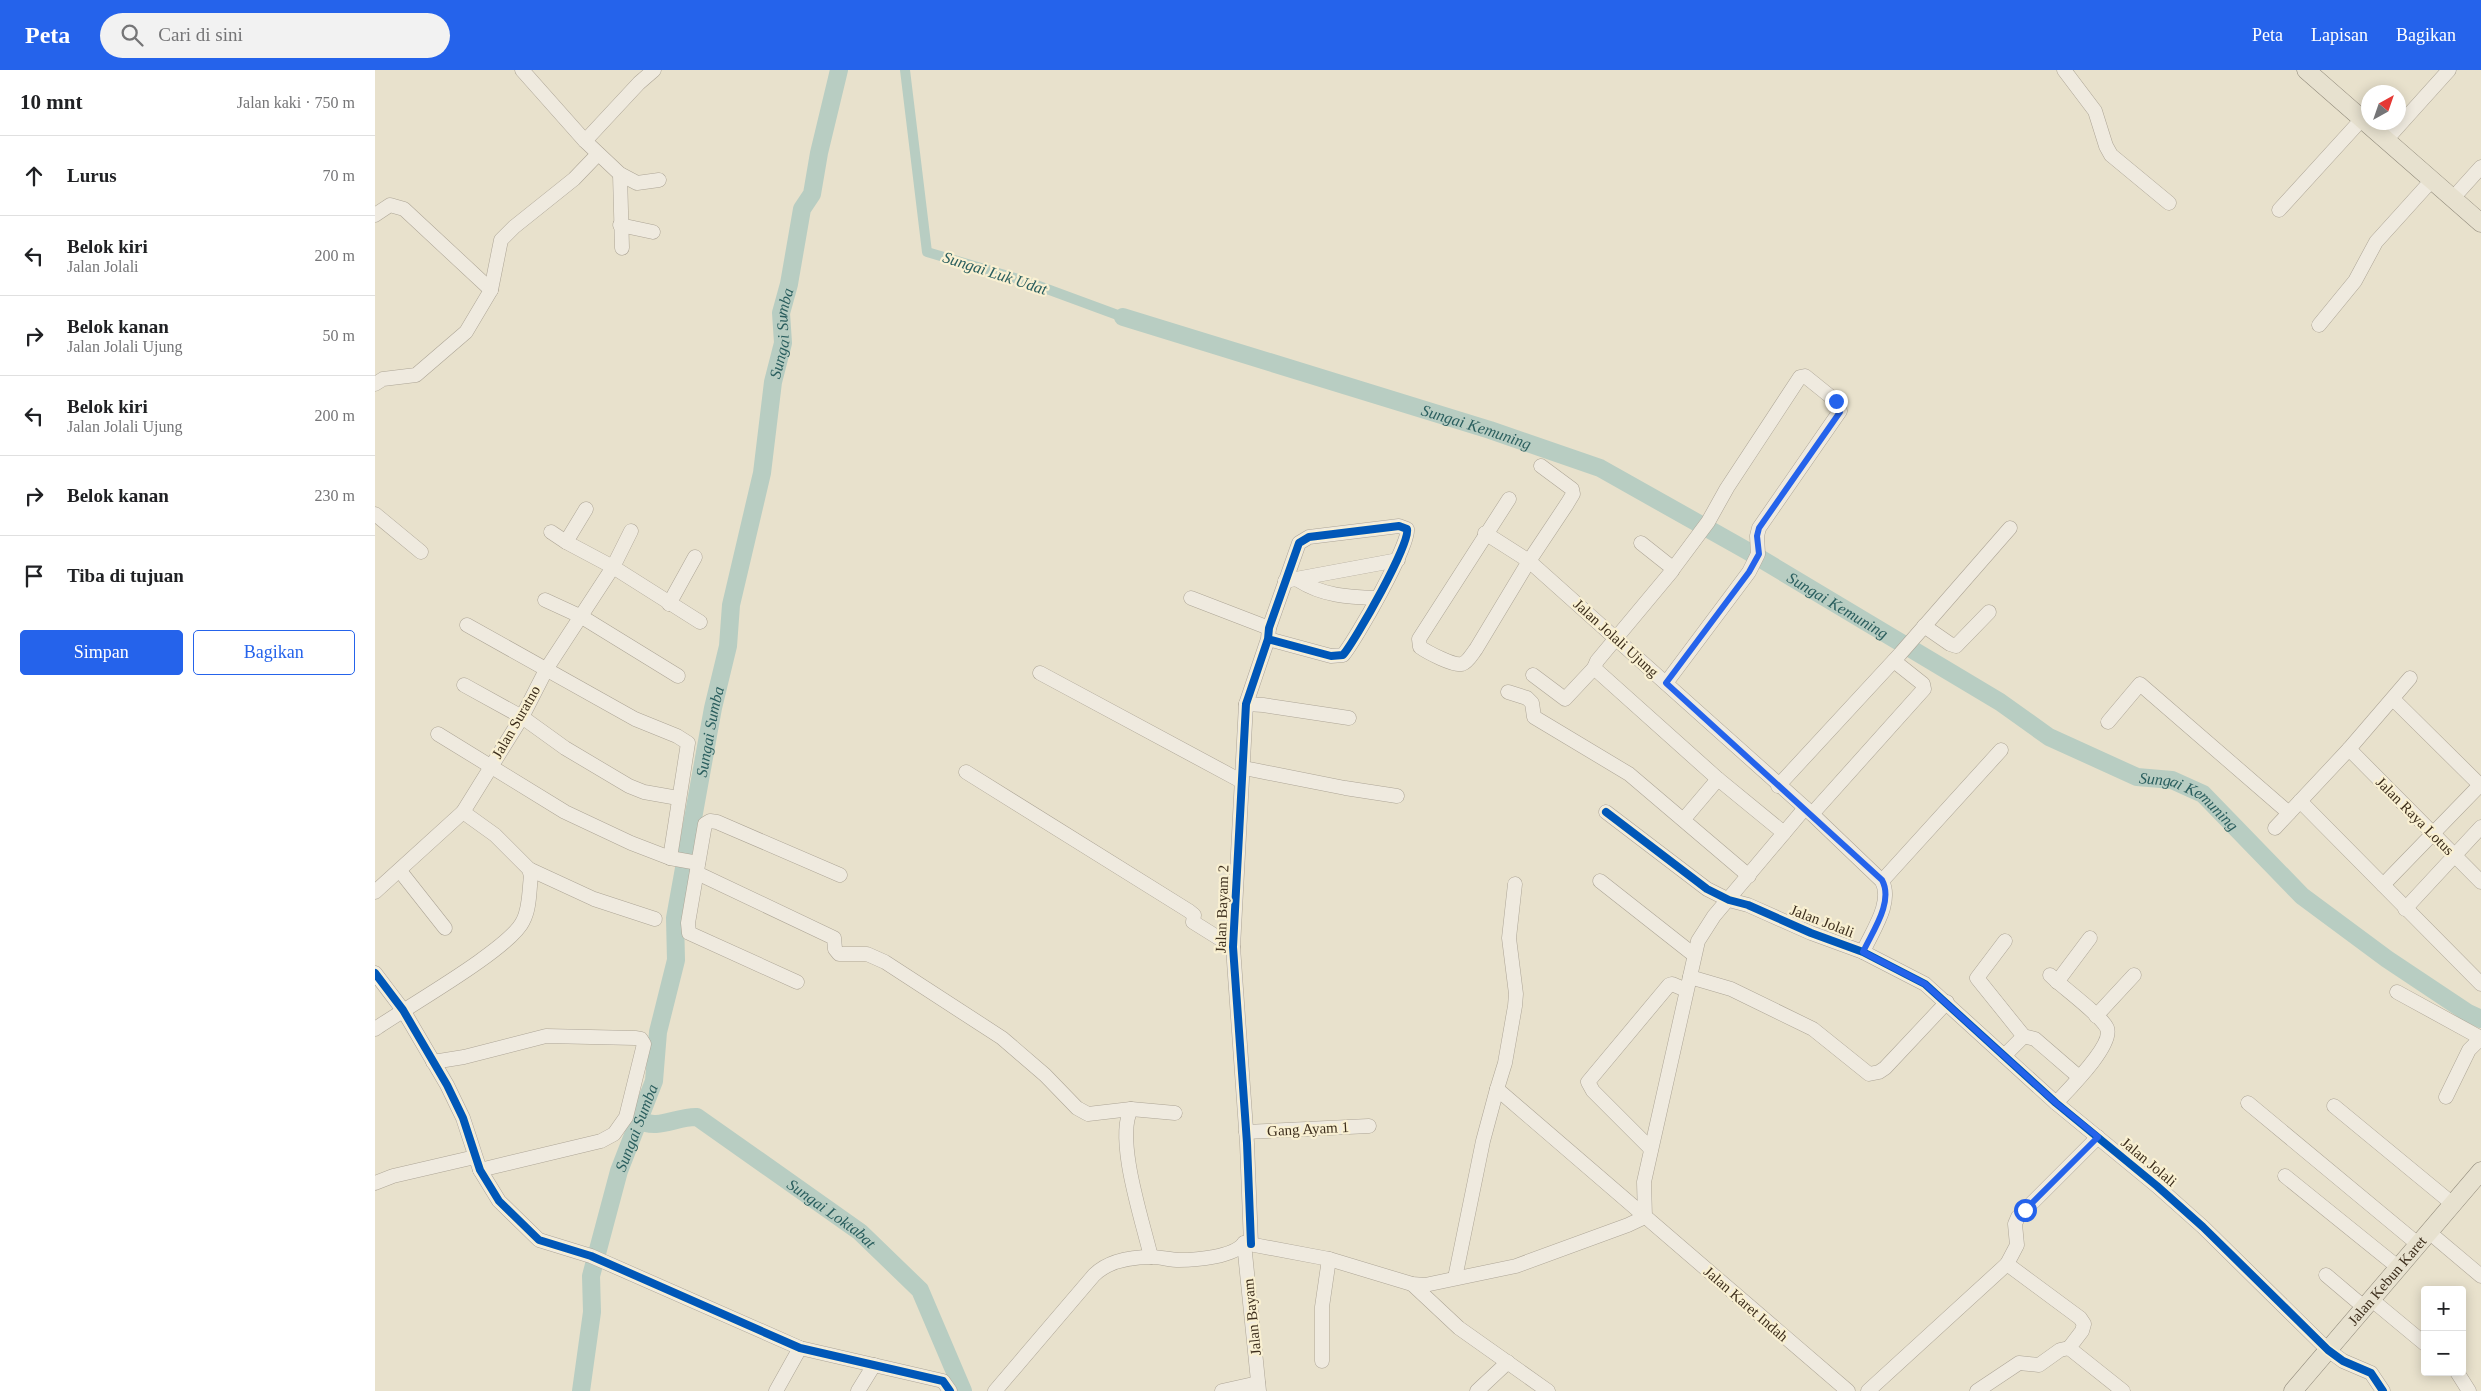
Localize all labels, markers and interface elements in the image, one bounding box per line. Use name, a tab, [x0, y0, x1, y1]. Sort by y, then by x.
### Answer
search box	[100, 13, 450, 58]
icon: search	[118, 21, 146, 49]
text: Peta	[25, 22, 70, 48]
text: Cari di sini	[158, 24, 243, 45]
text: Peta	[2252, 25, 2283, 45]
text: Lapisan	[2311, 25, 2368, 45]
text: Bagikan	[2396, 25, 2456, 45]
north arrow	[2361, 85, 2406, 130]
text: 10 mnt	[20, 90, 82, 114]
text: Jalan kaki · 750 m	[237, 94, 355, 111]
icon: ahead	[20, 162, 48, 190]
text: Lurus	[67, 165, 117, 186]
text: 70 m	[323, 167, 355, 184]
text: Belok kiri	[67, 236, 148, 257]
icon: left	[20, 242, 48, 270]
text: 200 m	[315, 247, 355, 264]
water label: Sungai Luk Udat	[940, 248, 1050, 299]
text: Jalan Jolali	[67, 258, 139, 275]
water label: Sungai Sumba	[766, 286, 796, 380]
text: Belok kanan	[67, 316, 169, 337]
icon: right	[20, 322, 48, 350]
text: 50 m	[323, 327, 355, 344]
text: Jalan Jolali Ujung	[67, 338, 183, 355]
route end	[1825, 390, 1848, 413]
text: Belok kiri	[67, 396, 148, 417]
water label: Sungai Kemuning	[1420, 401, 1534, 453]
icon: left	[20, 402, 48, 430]
text: 200 m	[315, 407, 355, 424]
text: Jalan Jolali Ujung	[67, 418, 183, 435]
icon: right	[20, 482, 48, 510]
text: Belok kanan	[67, 485, 169, 506]
text: 230 m	[315, 487, 355, 504]
icon: arrive	[20, 562, 48, 590]
text: Tiba di tujuan	[67, 565, 184, 586]
water label: Sungai Kemuning	[1785, 568, 1891, 643]
street label: Jalan Jolali Ujung	[1570, 596, 1662, 681]
button: Simpan	[20, 630, 183, 675]
button: Bagikan	[193, 630, 355, 675]
street label: Jalan Suratno	[489, 683, 543, 761]
water label: Sungai Sumba	[692, 684, 726, 778]
water label: Sungai Kemuning	[2138, 769, 2242, 835]
street label: Jalan Raya Lotus	[2373, 774, 2457, 858]
street label: Jalan Bayam 2	[1212, 865, 1232, 953]
street label: Jalan Jolali	[1788, 902, 1856, 940]
water label: Sungai Sumba	[611, 1082, 660, 1174]
street label: Gang Ayam 1	[1267, 1119, 1349, 1139]
street label: Jalan Jolali	[2118, 1134, 2180, 1190]
water label: Sungai Loktabat	[784, 1175, 880, 1252]
route start	[2014, 1199, 2037, 1222]
street label: Jalan Kebun Karet	[2345, 1232, 2430, 1328]
street label: Jalan Karet Indah	[1701, 1263, 1792, 1345]
street label: Jalan Bayam	[1240, 1278, 1264, 1356]
map controls	[2421, 1286, 2466, 1376]
button: +	[2421, 1286, 2466, 1331]
button: −	[2421, 1331, 2466, 1376]

